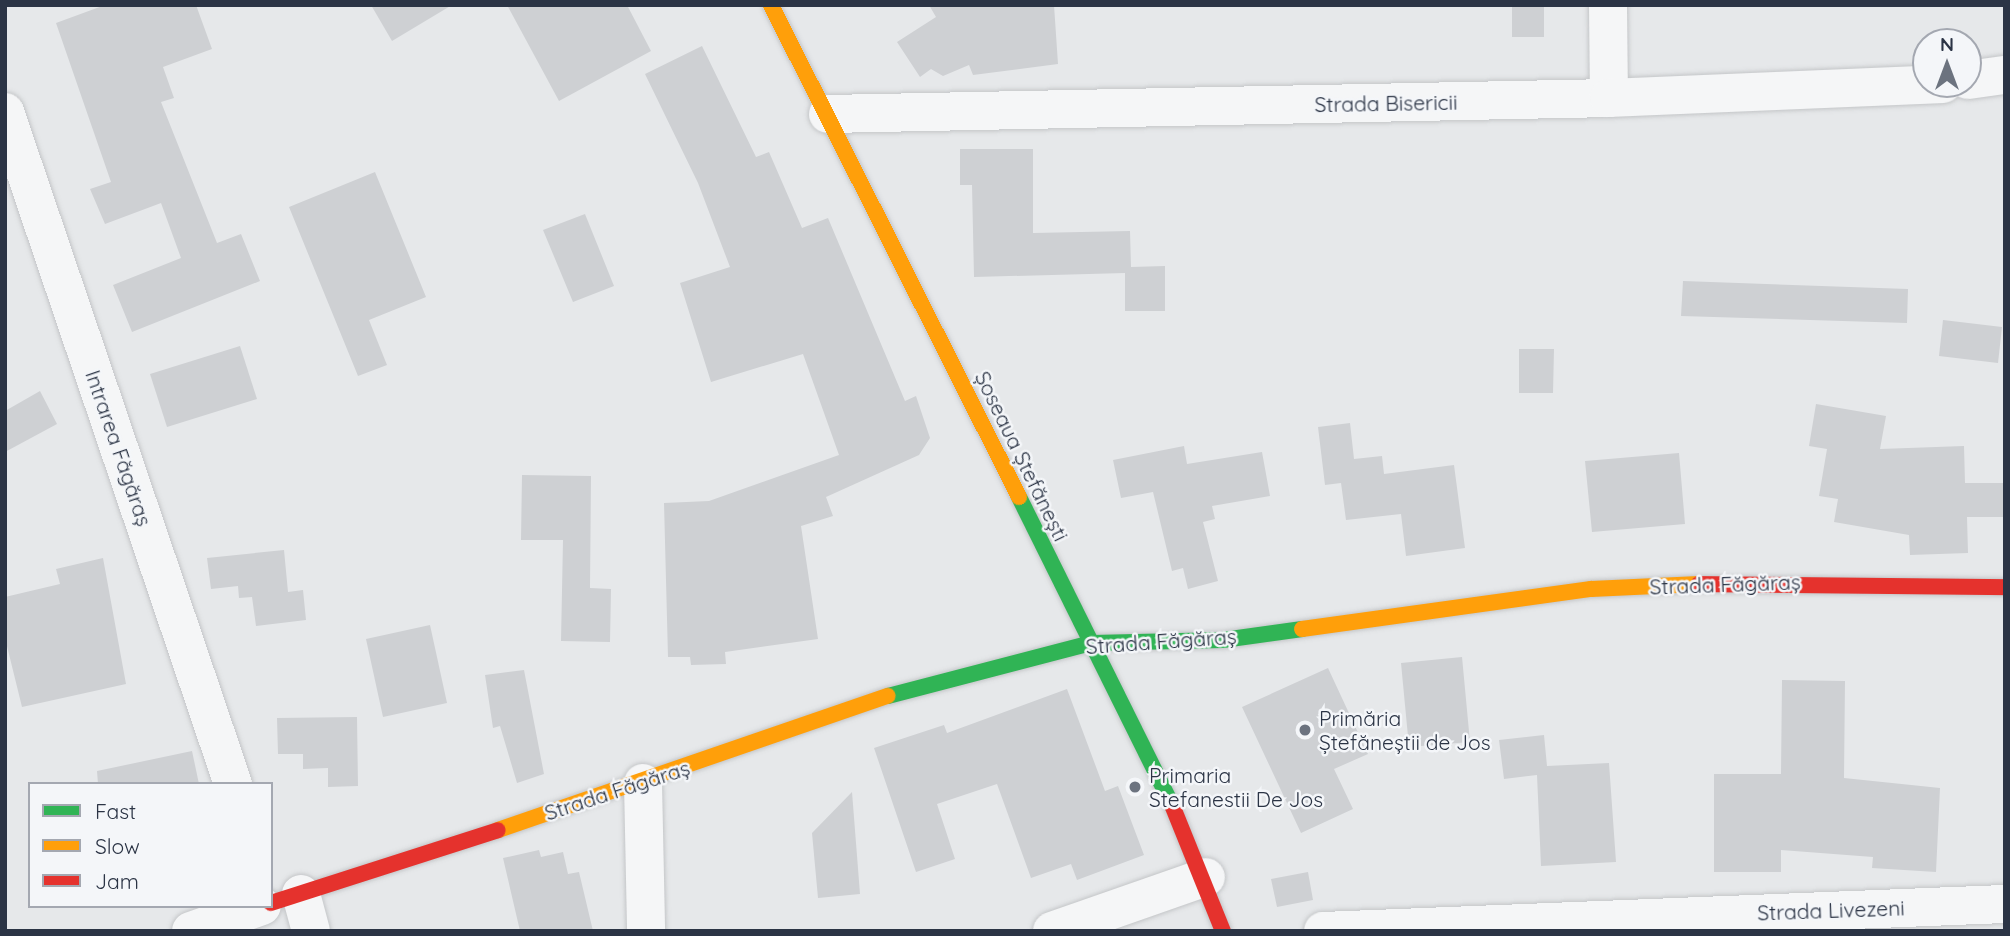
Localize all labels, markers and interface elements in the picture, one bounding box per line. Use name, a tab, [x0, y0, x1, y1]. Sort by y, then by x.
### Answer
north arrow	[1912, 28, 1982, 98]
text: N	[1940, 32, 1954, 56]
street label: Strada Bisericii	[1314, 89, 1458, 117]
street label: Intrarea Făgăraș	[80, 367, 158, 529]
street label: Șoseaua Ștefănești	[970, 367, 1074, 545]
street label: Strada Făgăraș	[1649, 569, 1801, 599]
street label: Strada Făgăraș	[1085, 623, 1237, 659]
place label: Primăria Ștefăneștii de Jos	[1319, 705, 1491, 755]
marker: Primăria Ștefăneștii de Jos	[1297, 722, 1313, 738]
street label: Strada Făgăraș	[541, 755, 693, 825]
place label: Primaria Stefanestii De Jos	[1149, 762, 1323, 812]
marker: Primaria Stefanestii De Jos	[1127, 779, 1143, 795]
legend	[28, 782, 273, 908]
text: Fast	[95, 798, 136, 824]
text: Slow	[95, 833, 140, 859]
text: Jam	[95, 868, 139, 894]
street label: Strada Livezeni	[1757, 895, 1905, 925]

